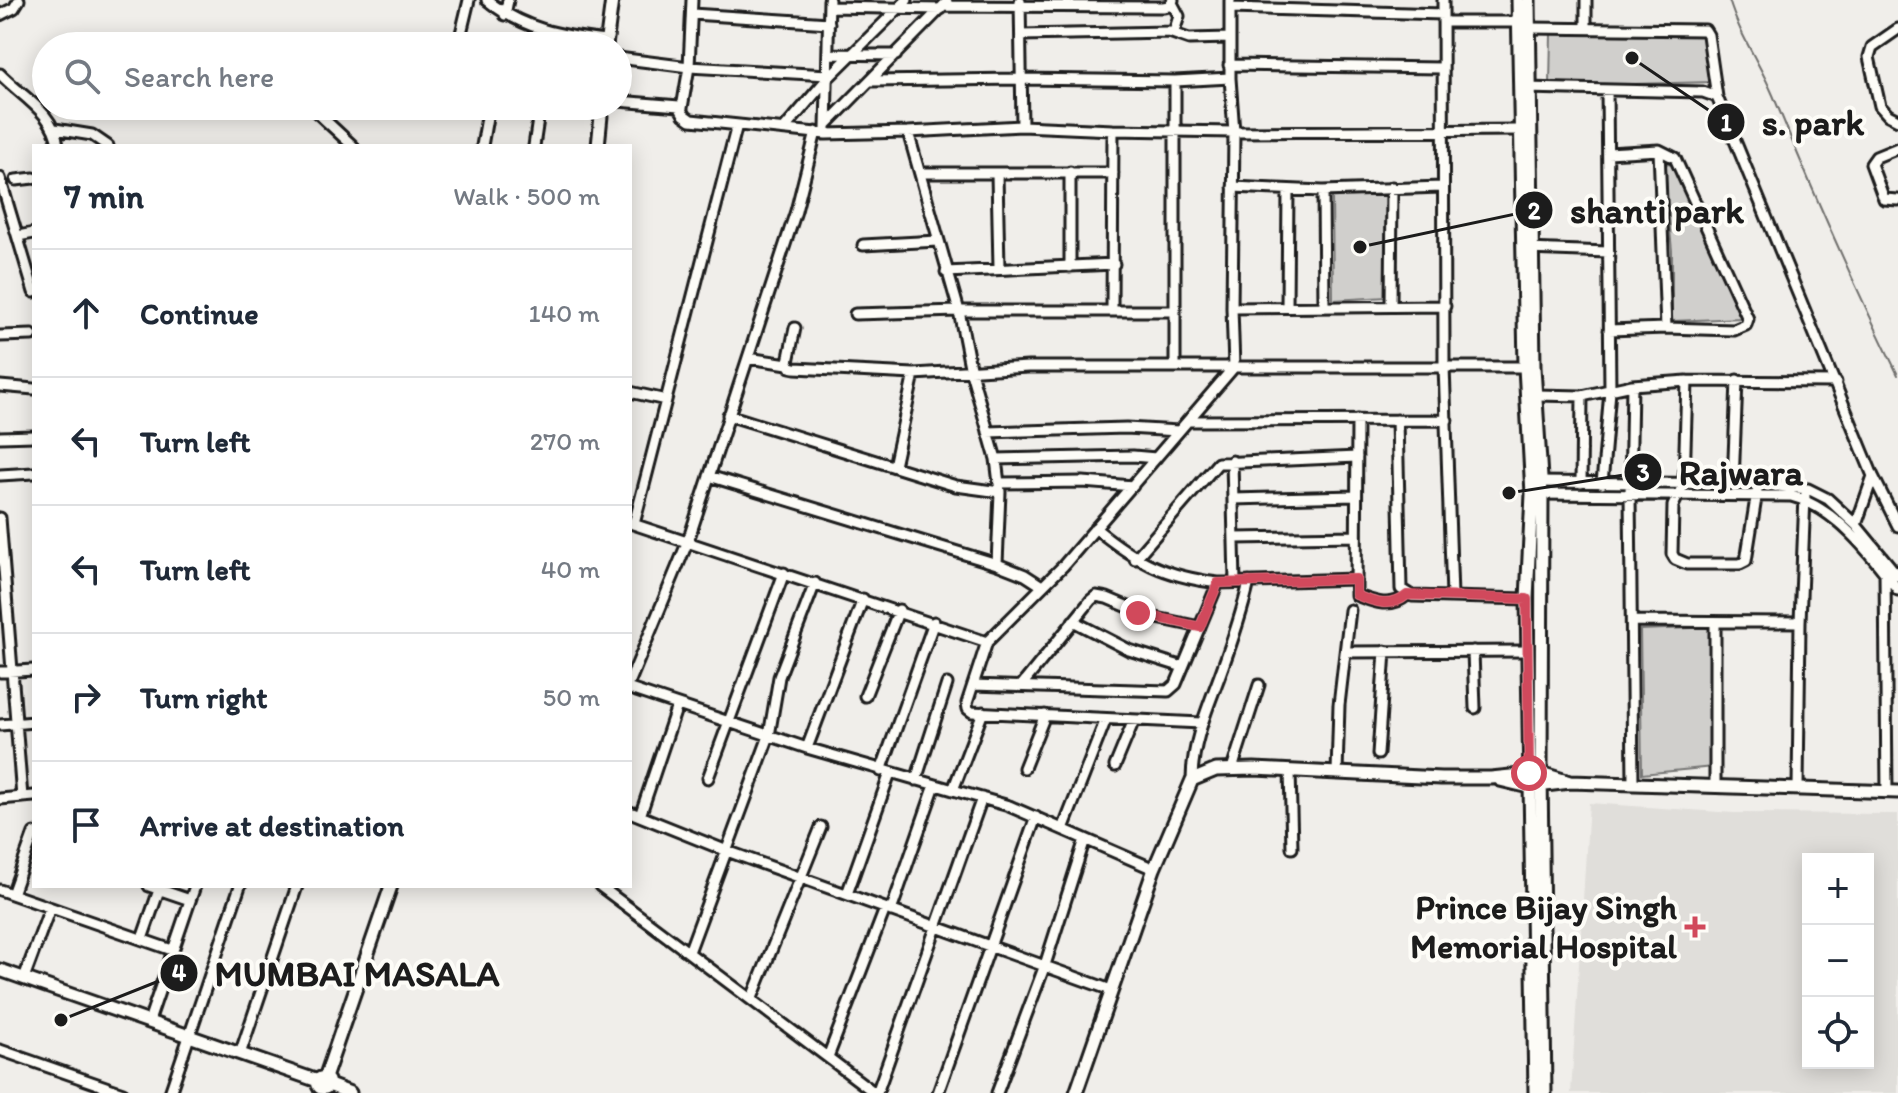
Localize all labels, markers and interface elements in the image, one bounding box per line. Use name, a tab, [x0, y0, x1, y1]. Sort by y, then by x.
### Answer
search box	[32, 32, 632, 120]
icon: search	[60, 54, 104, 98]
text: Search here	[124, 58, 274, 95]
callout: s. park	[1706, 92, 1881, 152]
text: s. park	[1762, 101, 1865, 144]
text: 1	[1720, 108, 1732, 137]
text: 7 min	[64, 176, 144, 217]
text: Walk · 500 m	[453, 180, 600, 212]
callout: shanti park	[1514, 180, 1760, 240]
text: shanti park	[1570, 189, 1744, 232]
text: 2	[1528, 196, 1541, 225]
icon: ahead	[64, 291, 108, 335]
text: Continue	[140, 295, 259, 332]
text: 140 m	[529, 297, 600, 329]
icon: left	[64, 419, 108, 463]
text: Turn left	[140, 423, 251, 460]
text: 270 m	[530, 425, 600, 457]
callout: Rajwara	[1623, 442, 1820, 502]
text: Rajwara	[1679, 451, 1804, 494]
text: 3	[1636, 458, 1650, 487]
icon: left	[64, 547, 108, 591]
text: Turn left	[140, 551, 251, 588]
text: 40 m	[541, 553, 600, 585]
route end	[1120, 595, 1156, 631]
icon: right	[64, 675, 108, 719]
text: Turn right	[140, 679, 268, 716]
text: 50 m	[543, 681, 600, 713]
route start	[1511, 755, 1547, 791]
icon: arrive	[64, 803, 108, 847]
text: Arrive at destination	[140, 807, 404, 844]
map controls	[1802, 853, 1874, 1069]
button: +	[1802, 853, 1874, 925]
place label: Prince Bijay Singh Memorial Hospital	[1410, 887, 1678, 967]
marker: Prince Bijay Singh Memorial Hospital	[1684, 916, 1706, 938]
button: −	[1802, 925, 1874, 997]
callout: MUMBAI MASALA	[159, 943, 516, 1003]
text: MUMBAI MASALA	[214, 952, 501, 995]
text: 4	[172, 958, 187, 987]
button: locate	[1802, 997, 1874, 1069]

